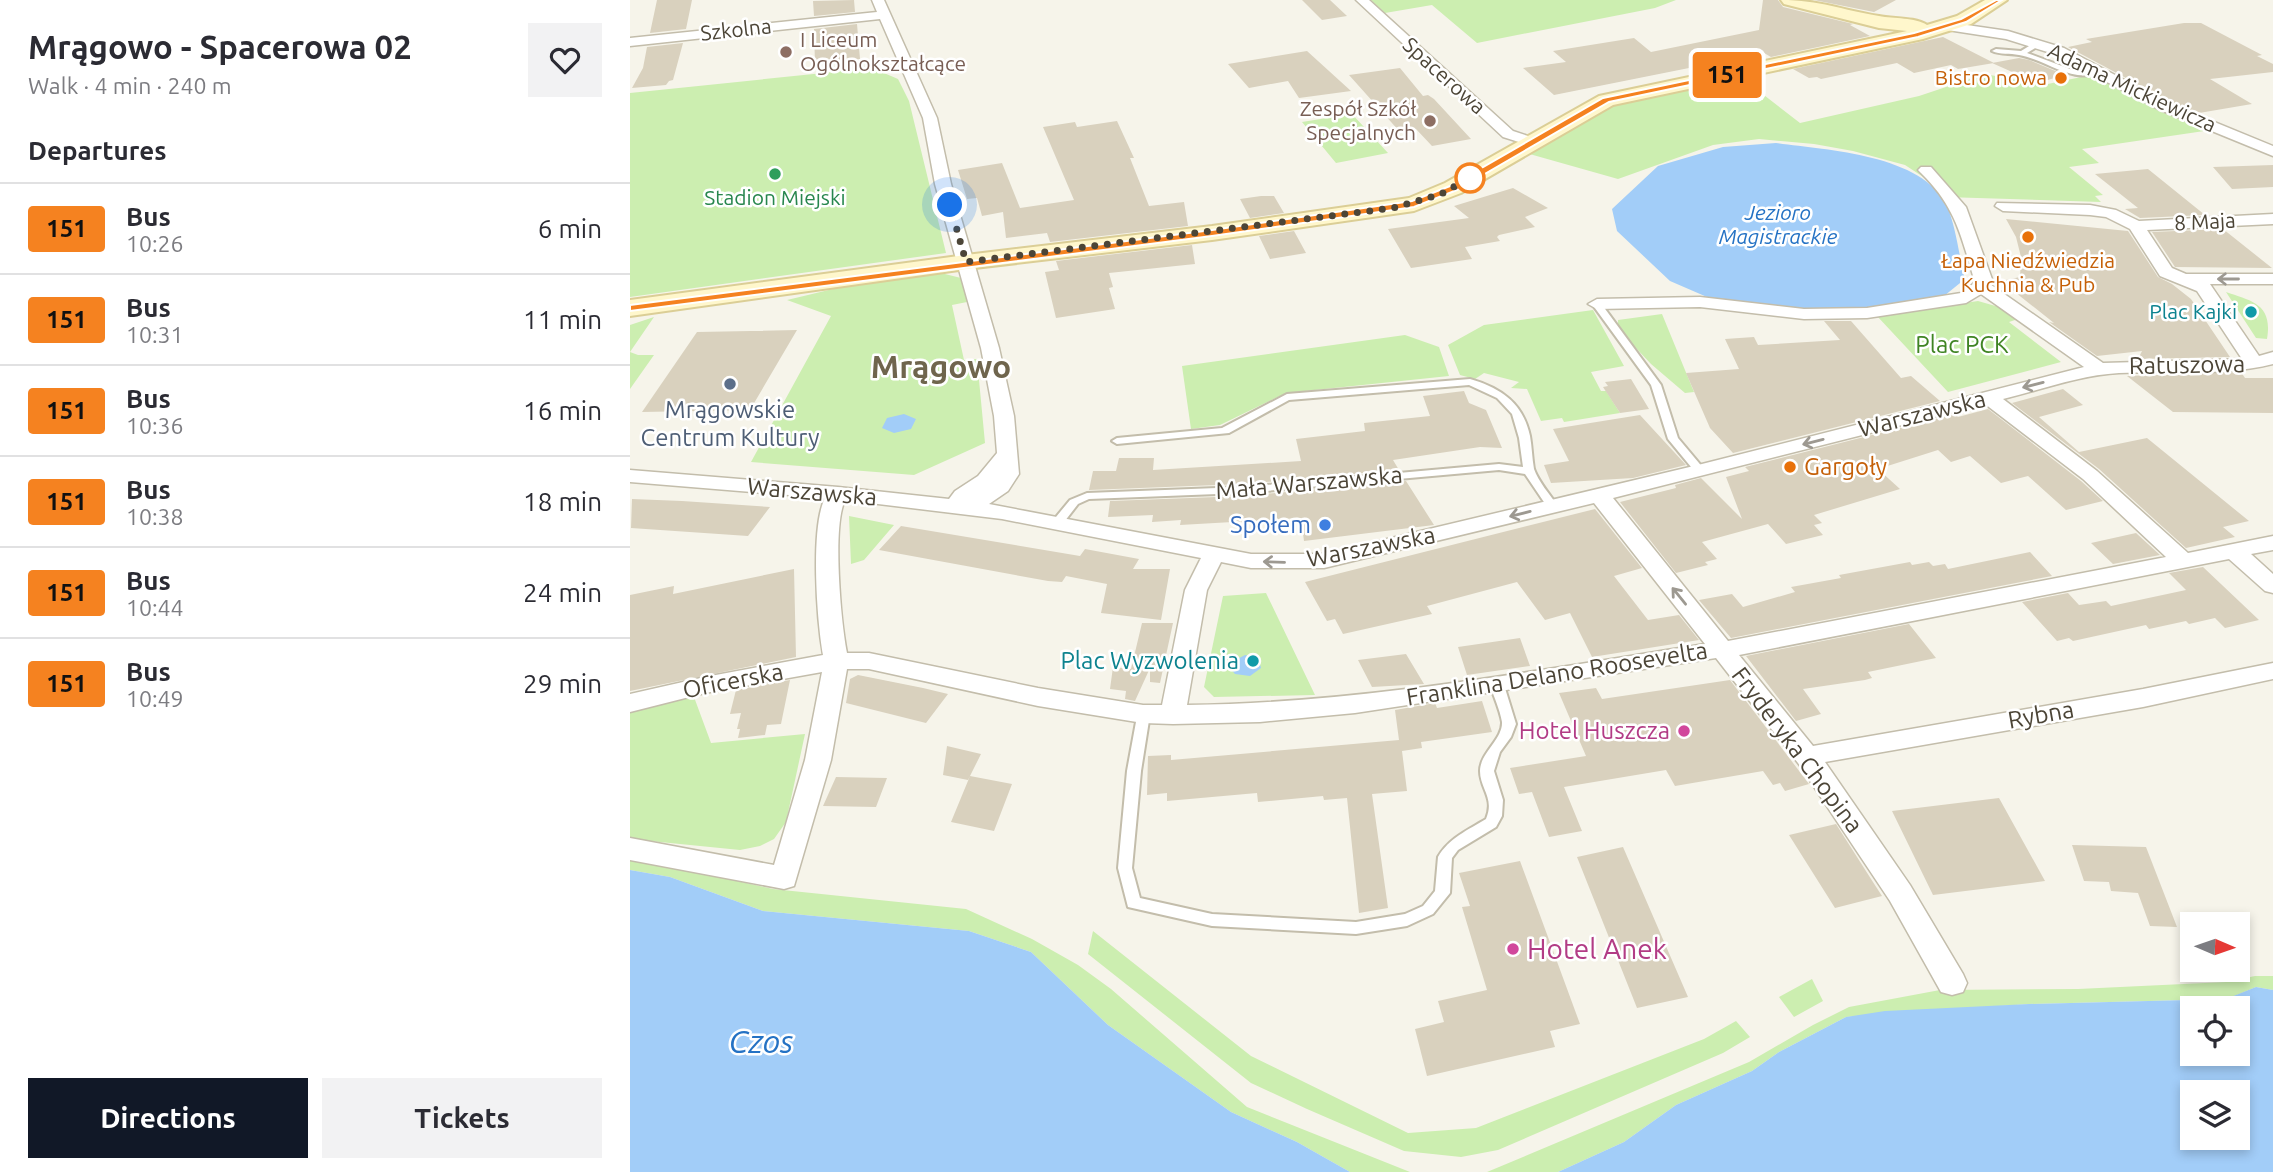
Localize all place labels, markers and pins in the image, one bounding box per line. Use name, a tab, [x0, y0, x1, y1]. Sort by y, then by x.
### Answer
place label: I Liceum Ogólnokształcące	[800, 27, 966, 75]
marker: I Liceum Ogólnokształcące	[778, 44, 794, 60]
place label: Bistro nowa	[1935, 65, 2047, 89]
marker: Bistro nowa	[2053, 70, 2069, 86]
place label: Zespół Szkół Specjalnych	[1300, 96, 1416, 144]
marker: Zespół Szkół Specjalnych	[1422, 113, 1438, 129]
unlabelled marker	[1455, 163, 1485, 193]
marker: Stadion Miejski	[767, 166, 783, 182]
place label: Stadion Miejski	[704, 185, 846, 209]
marker: Łapa Niedźwiedzia Kuchnia & Pub	[2020, 229, 2036, 245]
place label: Łapa Niedźwiedzia Kuchnia & Pub	[1941, 248, 2115, 296]
place label: Plac Kajki	[2149, 299, 2237, 323]
marker: Plac Kajki	[2243, 304, 2259, 320]
marker: Mrągowskie Centrum Kultury	[722, 376, 738, 392]
place label: Mrągowskie Centrum Kultury	[641, 396, 820, 451]
place label: Gargoły	[1804, 453, 1888, 480]
marker: Gargoły	[1782, 459, 1798, 475]
place label: Społem	[1230, 511, 1311, 538]
marker: Społem	[1317, 517, 1333, 533]
place label: Plac Wyzwolenia	[1060, 647, 1239, 674]
marker: Plac Wyzwolenia	[1245, 653, 1261, 669]
place label: Hotel Huszcza	[1519, 717, 1670, 744]
marker: Hotel Huszcza	[1676, 723, 1692, 739]
place label: Hotel Anek	[1527, 933, 1667, 964]
marker: Hotel Anek	[1505, 941, 1521, 957]

